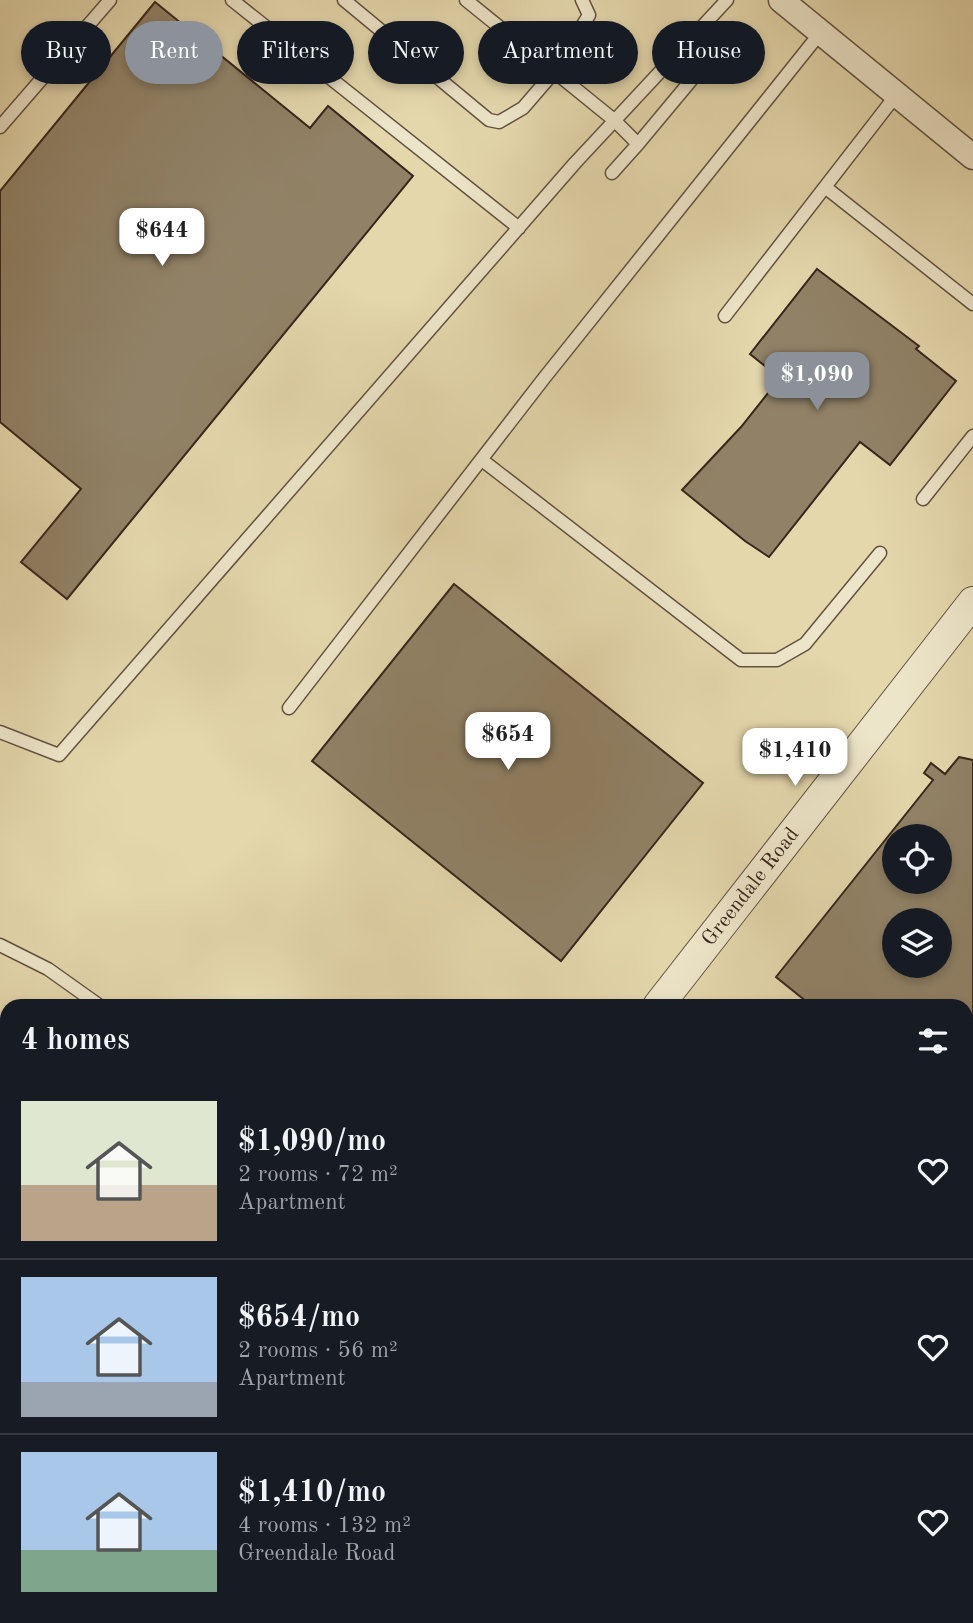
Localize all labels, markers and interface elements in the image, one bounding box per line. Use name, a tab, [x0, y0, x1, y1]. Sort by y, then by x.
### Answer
chip: Buy	[21, 21, 111, 84]
chip: Rent	[125, 21, 223, 84]
chip: Filters	[237, 21, 354, 84]
chip: New	[368, 21, 464, 84]
chip: Apartment	[478, 21, 638, 84]
chip: House	[652, 21, 765, 84]
pin: $644	[121, 208, 203, 268]
text: $644	[135, 219, 189, 242]
pin: $1,090	[760, 352, 874, 412]
text: $1,090	[780, 363, 854, 386]
pin: $654	[467, 712, 549, 772]
text: $654	[481, 723, 535, 746]
pin: $1,410	[738, 728, 852, 788]
text: $1,410	[758, 739, 832, 762]
street label: Greendale Road	[698, 824, 804, 950]
map controls	[882, 824, 952, 978]
button: locate	[882, 824, 952, 894]
button: layers	[882, 908, 952, 978]
icon: filters	[914, 1022, 952, 1060]
text: 4 homes	[21, 1026, 130, 1056]
text: $1,090/mo	[238, 1127, 386, 1157]
icon: home	[77, 1129, 161, 1213]
icon: heart	[914, 1152, 952, 1190]
text: 2 rooms · 72 m²	[238, 1163, 398, 1186]
text: Apartment	[238, 1191, 346, 1214]
text: $654/mo	[238, 1303, 360, 1333]
icon: home	[77, 1305, 161, 1389]
icon: heart	[914, 1328, 952, 1366]
text: 2 rooms · 56 m²	[238, 1339, 398, 1362]
text: Apartment	[238, 1367, 346, 1390]
text: $1,410/mo	[238, 1478, 386, 1508]
icon: home	[77, 1480, 161, 1564]
icon: heart	[914, 1503, 952, 1541]
text: 4 rooms · 132 m²	[238, 1514, 411, 1537]
text: Greendale Road	[238, 1542, 395, 1565]

